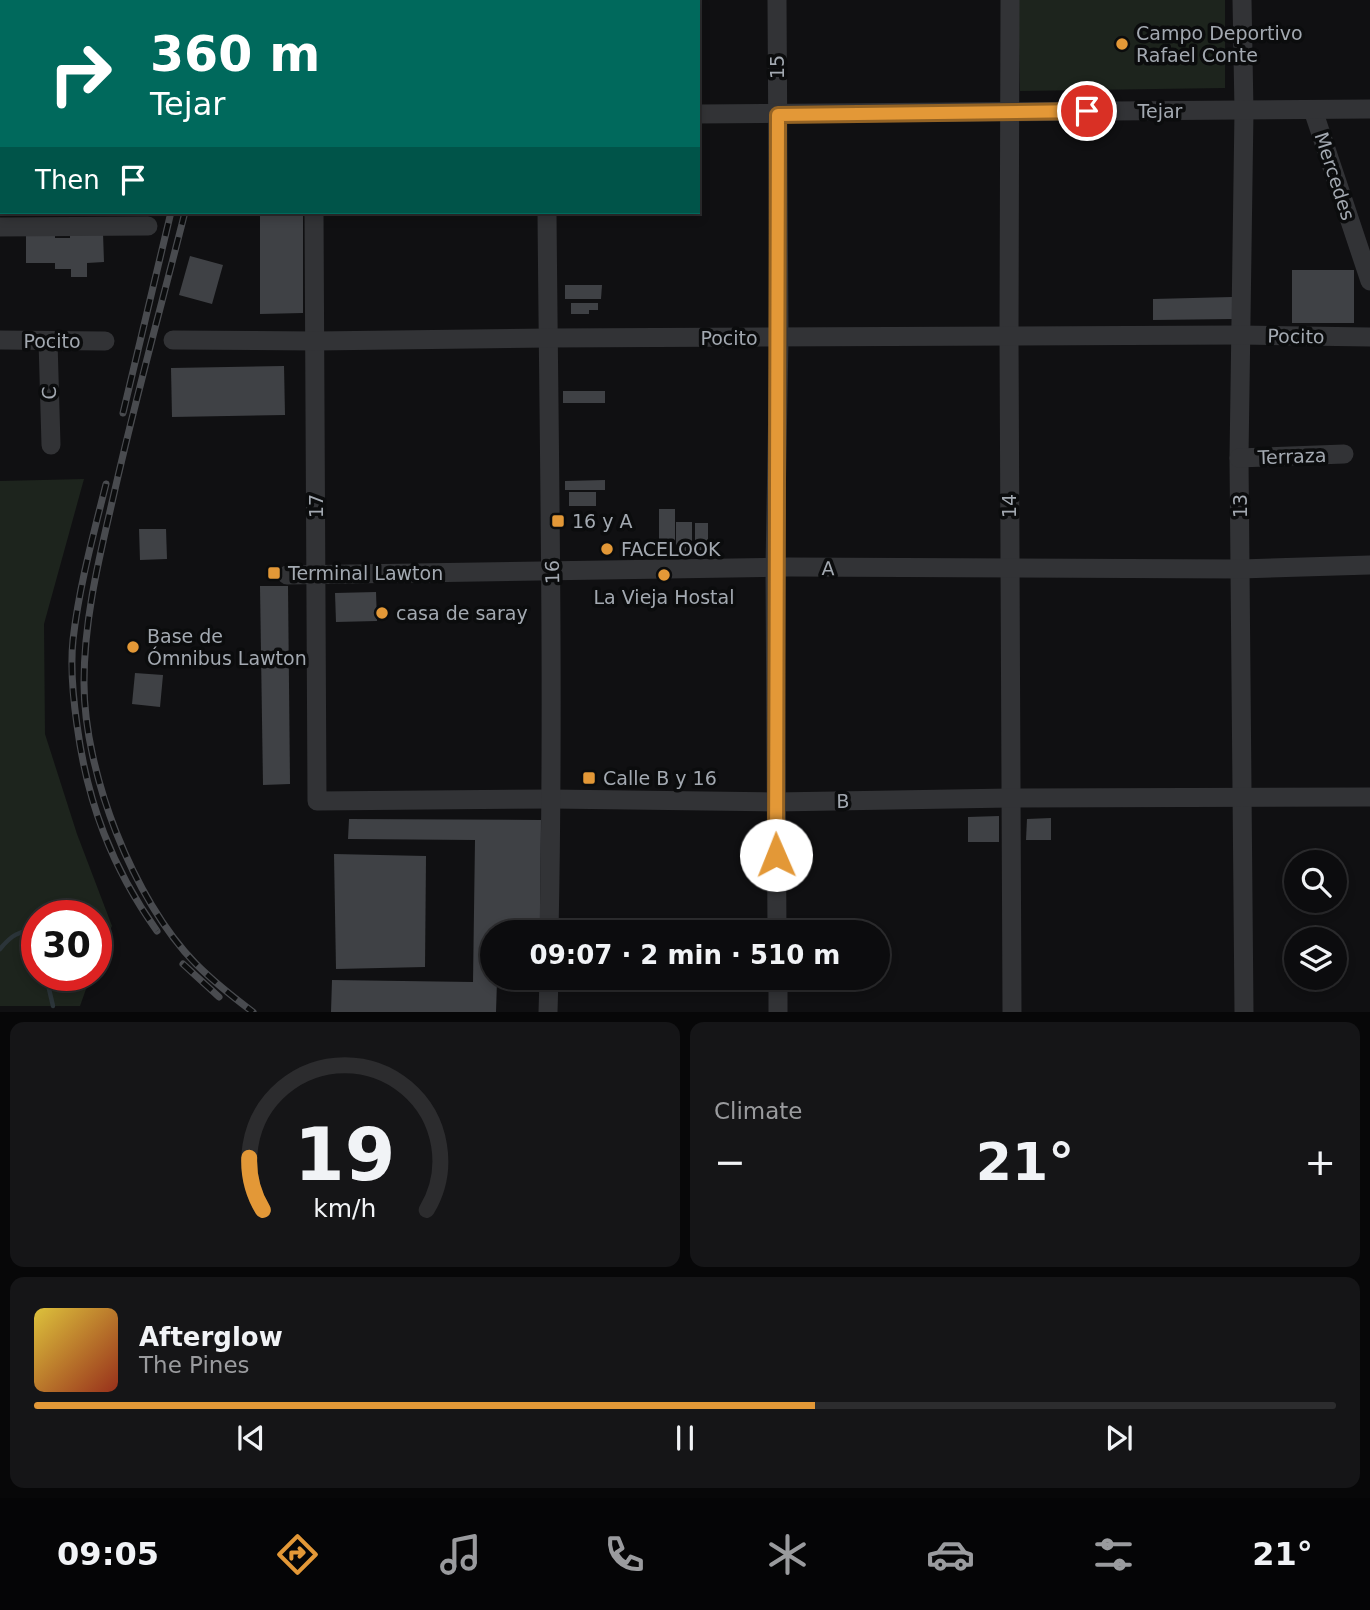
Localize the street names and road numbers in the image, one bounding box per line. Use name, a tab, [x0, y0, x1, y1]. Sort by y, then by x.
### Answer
street label: 15	[766, 55, 788, 79]
street label: Tejar	[1137, 100, 1183, 122]
street label: Mercedes	[1310, 129, 1360, 223]
street label: Pocito	[1267, 325, 1325, 347]
street label: Pocito	[700, 327, 758, 349]
street label: Pocito	[23, 330, 81, 352]
street label: C	[38, 386, 60, 400]
street label: Terraza	[1256, 444, 1327, 468]
street label: 17	[305, 494, 327, 518]
street label: 14	[998, 494, 1020, 518]
street label: 13	[1229, 494, 1251, 518]
street label: A	[821, 557, 835, 579]
street label: 16	[541, 560, 563, 584]
street label: B	[836, 790, 850, 812]

